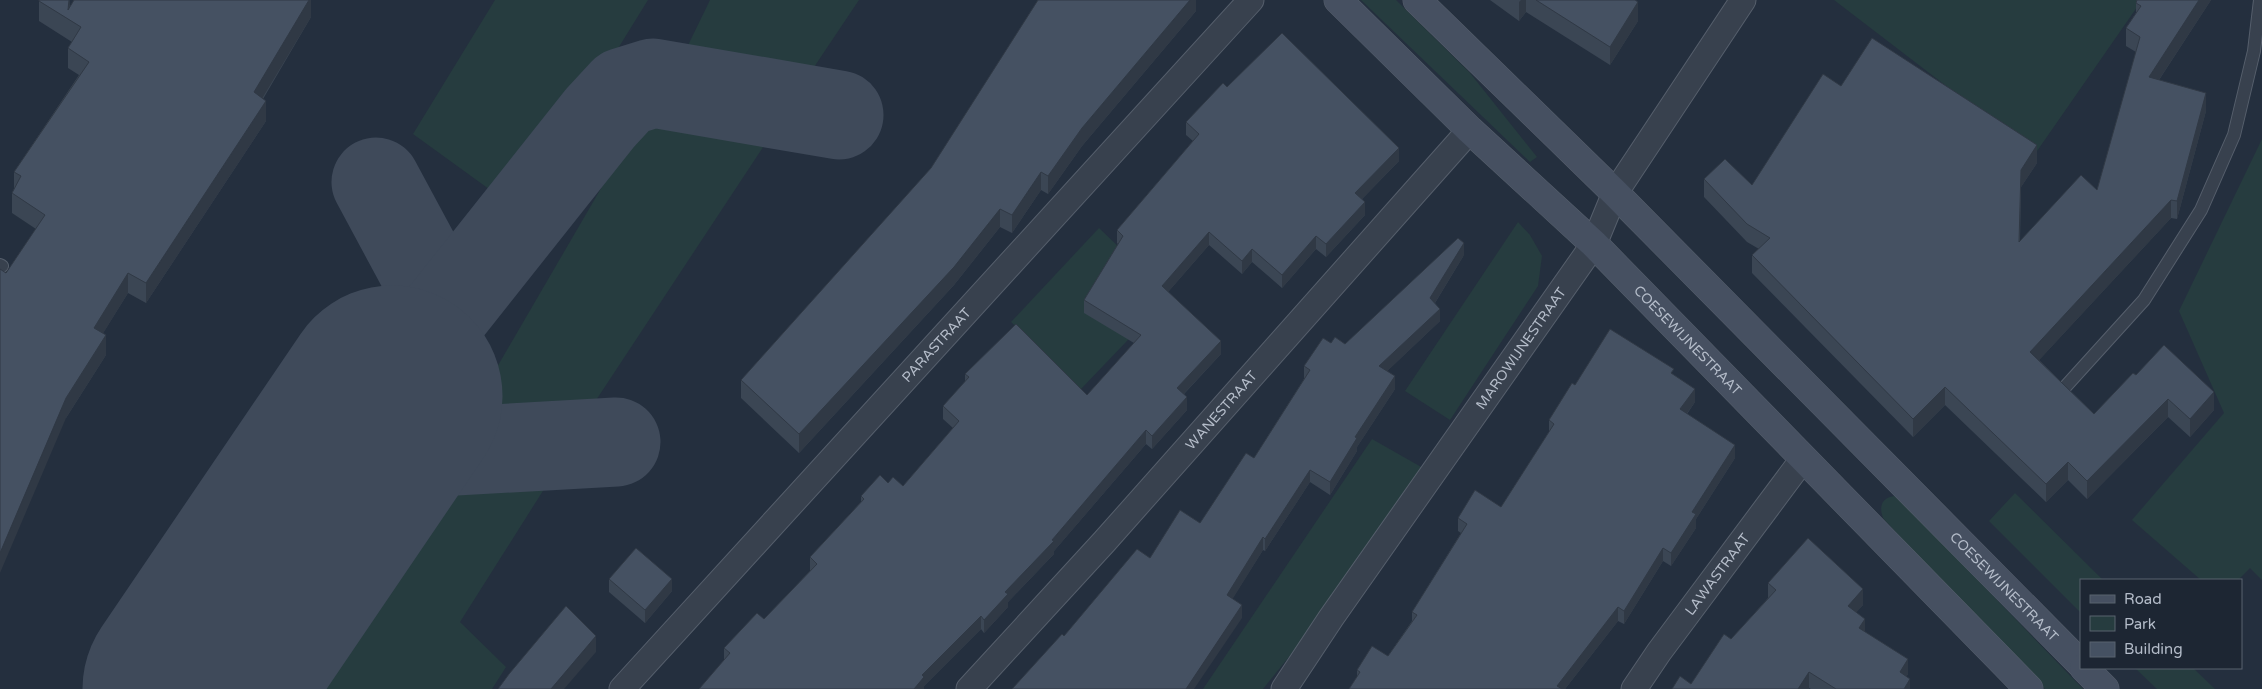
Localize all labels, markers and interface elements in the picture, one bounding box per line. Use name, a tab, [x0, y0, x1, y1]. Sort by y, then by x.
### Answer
street label: COESEWIJNESTRAAT	[1630, 282, 1745, 399]
street label: MAROWIJNESTRAAT	[1472, 284, 1570, 413]
street label: PARASTRAAT	[898, 304, 975, 386]
street label: WANESTRAAT	[1182, 367, 1261, 453]
street label: COESEWIJNESTRAAT	[1946, 529, 2062, 645]
street label: LAWASTRAAT	[1682, 530, 1754, 619]
legend	[2080, 579, 2242, 669]
text: Road	[2124, 590, 2162, 608]
text: Park	[2124, 615, 2156, 633]
text: Building	[2124, 640, 2183, 658]

